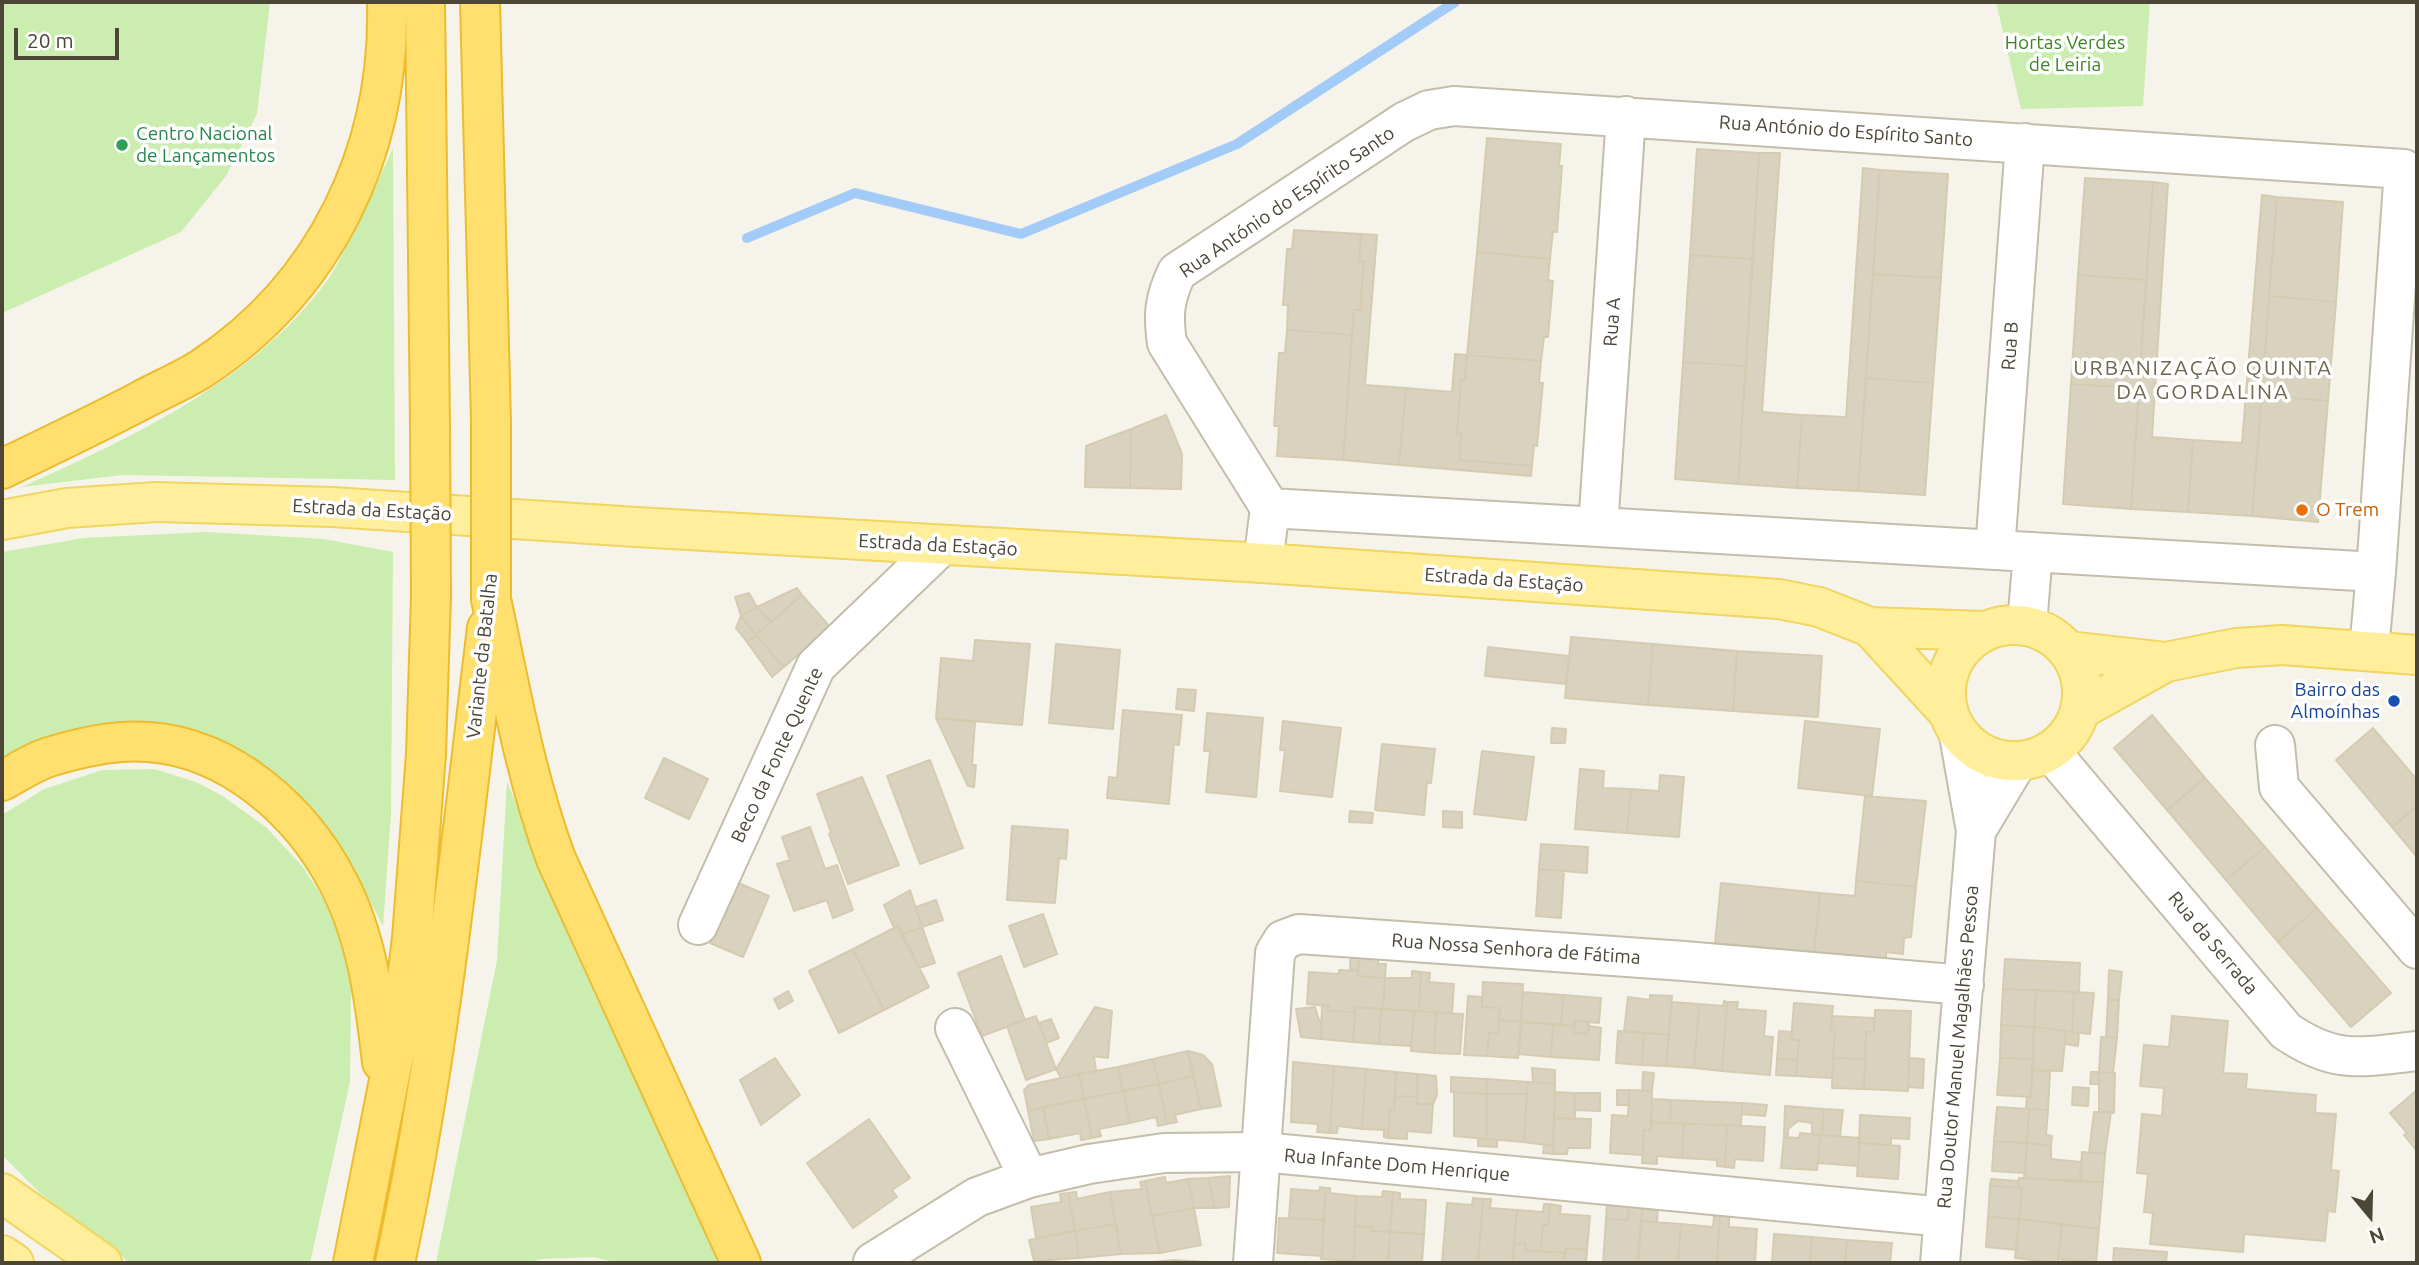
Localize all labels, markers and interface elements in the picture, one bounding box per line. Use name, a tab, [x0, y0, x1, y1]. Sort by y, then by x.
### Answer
scale bar	[18, 14, 122, 58]
text: 20 m	[27, 28, 74, 52]
park label: Hortas Verdes de Leiria	[2005, 32, 2125, 76]
street label: Rua António do Espírito Santo	[1718, 111, 1974, 151]
street label: Rua António do Espírito Santo	[1175, 121, 1399, 283]
place label: Centro Nacional de Lançamentos	[136, 123, 275, 167]
marker: Centro Nacional de Lançamentos	[114, 137, 130, 153]
street label: Rua A	[1599, 297, 1625, 347]
street label: Rua B	[1997, 321, 2023, 371]
district label: URBANIZAÇÃO QUINTA DA GORDALINA	[2075, 355, 2331, 405]
street label: Estrada da Estação	[292, 494, 452, 526]
place label: O Trem	[2316, 499, 2379, 521]
marker: O Trem	[2294, 502, 2310, 518]
street label: Estrada da Estação	[858, 529, 1018, 561]
street label: Estrada da Estação	[1424, 563, 1584, 597]
street label: Variante da Batalha	[462, 572, 502, 740]
street label: Beco da Fonte Quente	[726, 664, 828, 846]
place label: Bairro das Almoínhas	[2291, 679, 2380, 723]
marker: Bairro das Almoínhas	[2386, 693, 2402, 709]
street label: Rua Doutor Manuel Magalhães Pessoa	[1932, 884, 1984, 1210]
street label: Rua da Serrada	[2163, 887, 2263, 999]
street label: Rua Nossa Senhora de Fátima	[1391, 929, 1641, 969]
street label: Rua Infante Dom Henrique	[1283, 1144, 1511, 1186]
north arrow	[2335, 1181, 2405, 1251]
text: N	[2367, 1223, 2387, 1249]

